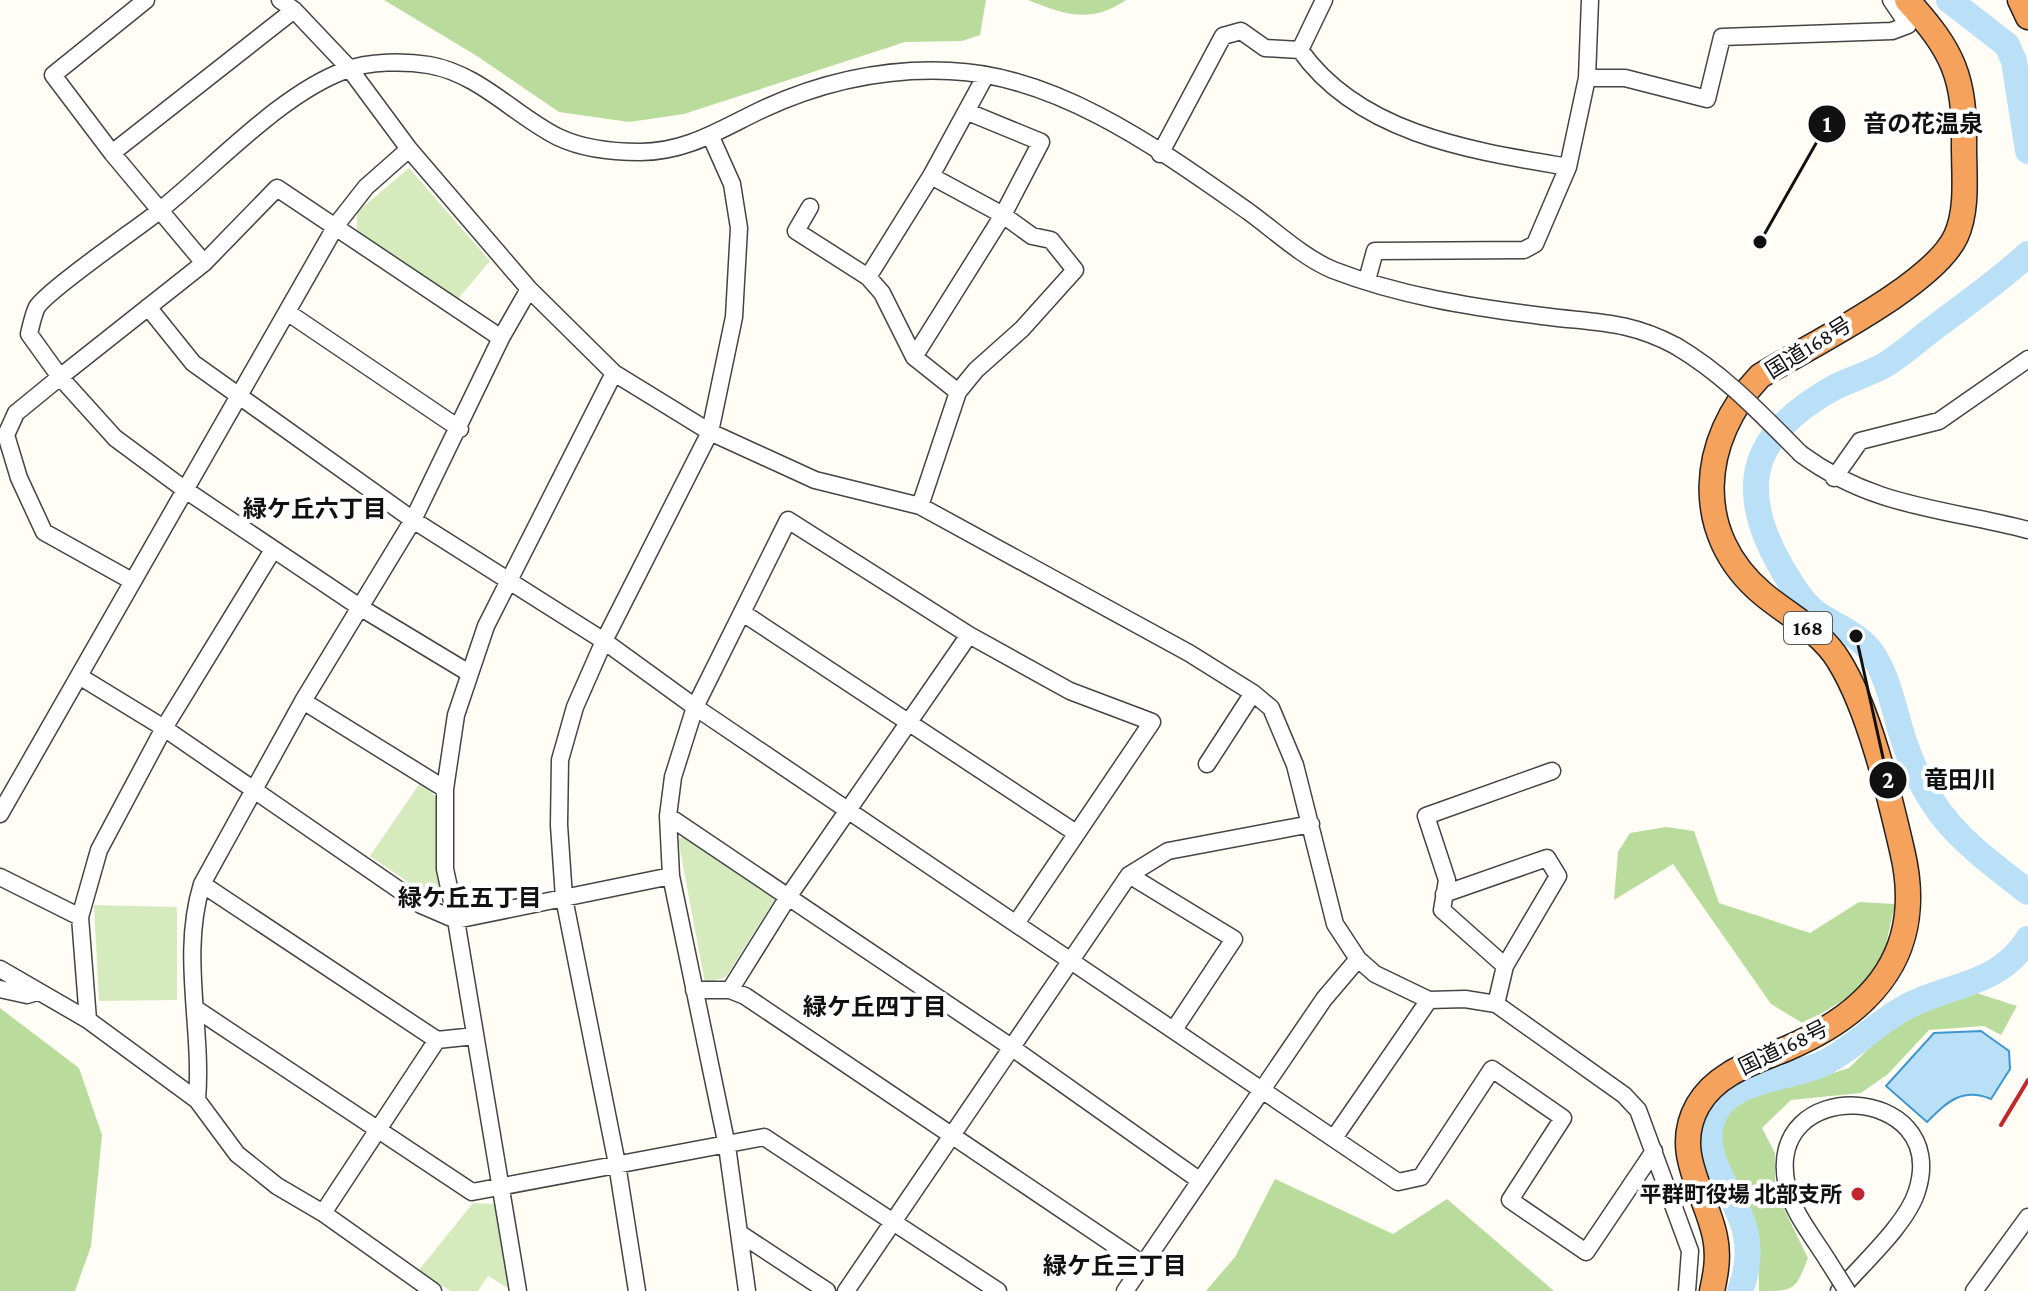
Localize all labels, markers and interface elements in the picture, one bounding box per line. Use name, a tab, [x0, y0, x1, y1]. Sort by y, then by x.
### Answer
callout: 音の花温泉	[1807, 100, 1999, 148]
text: 1	[1823, 110, 1832, 137]
text: 音の花温泉	[1863, 110, 1983, 137]
street label: 国道168号	[1761, 311, 1856, 384]
district label: 緑ケ丘六丁目	[243, 495, 387, 522]
road number: 168	[1784, 612, 1832, 644]
callout: 竜田川	[1868, 756, 2012, 804]
text: 2	[1882, 766, 1894, 793]
text: 竜田川	[1924, 766, 1996, 793]
district label: 緑ケ丘五丁目	[398, 884, 542, 911]
district label: 緑ケ丘四丁目	[803, 993, 947, 1020]
street label: 国道168号	[1734, 1015, 1832, 1080]
place label: 平群町役場 北部支所	[1640, 1182, 1842, 1207]
marker: 平群町役場 北部支所	[1849, 1185, 1867, 1203]
district label: 緑ケ丘三丁目	[1043, 1252, 1187, 1279]

